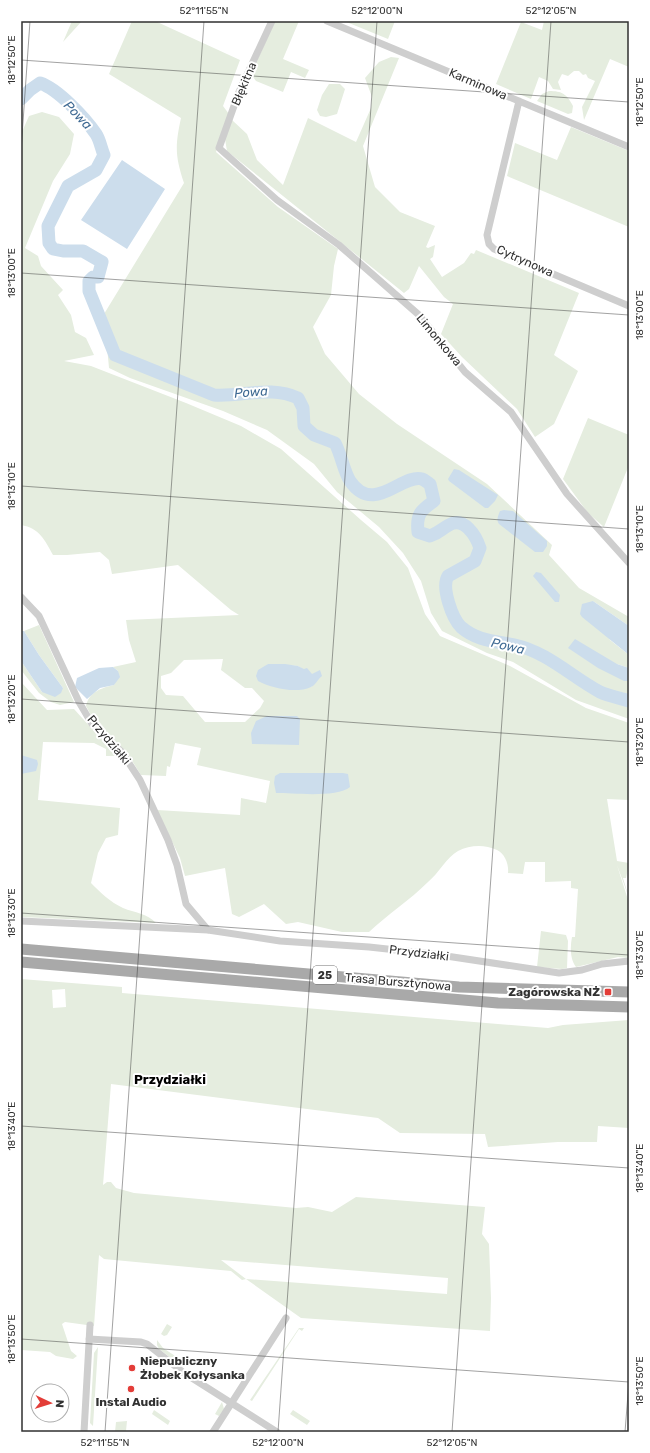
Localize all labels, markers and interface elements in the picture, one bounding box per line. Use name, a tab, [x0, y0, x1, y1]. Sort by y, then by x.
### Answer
text: 52°11'55"N	[180, 5, 229, 17]
text: 52°12'00"N	[351, 5, 403, 17]
text: 52°12'05"N	[526, 5, 577, 17]
text: 18°12'50"E	[6, 36, 18, 84]
street label: Błękitna	[229, 60, 259, 108]
street label: Karminowa	[447, 65, 509, 103]
text: 18°12'50"E	[634, 78, 646, 126]
water label: Powa	[61, 98, 95, 133]
street label: Cytrynowa	[494, 242, 556, 280]
text: 18°13'00"E	[6, 248, 18, 298]
text: 18°13'00"E	[634, 290, 646, 340]
street label: Limonkowa	[413, 311, 465, 369]
water label: Powa	[234, 383, 269, 401]
text: 18°13'10"E	[6, 462, 18, 510]
text: 18°13'10"E	[634, 505, 646, 553]
water label: Powa	[490, 635, 526, 657]
text: 18°13'20"E	[6, 674, 18, 724]
street label: Przydziałki	[84, 713, 134, 768]
text: 18°13'20"E	[634, 717, 646, 767]
text: 18°13'30"E	[6, 888, 18, 938]
text: 18°13'30"E	[634, 930, 646, 980]
street label: Przydziałki	[388, 942, 450, 964]
road number: 25	[313, 966, 337, 984]
street label: Trasa Bursztynowa	[345, 970, 451, 994]
place label: Zagórowska NŻ	[508, 985, 600, 999]
marker: Zagórowska NŻ	[603, 987, 613, 997]
district label: Przydziałki	[134, 1072, 206, 1087]
text: 18°13'40"E	[6, 1102, 18, 1150]
text: 18°13'40"E	[634, 1144, 646, 1192]
text: 18°13'50"E	[6, 1314, 18, 1364]
place label: Niepubliczny Żłobek Kołysanka	[140, 1354, 245, 1382]
text: 18°13'50"E	[634, 1356, 646, 1406]
marker: Niepubliczny Żłobek Kołysanka	[127, 1363, 137, 1373]
north arrow	[30, 1383, 70, 1423]
marker: Instal Audio	[126, 1384, 136, 1394]
place label: Instal Audio	[95, 1395, 167, 1409]
text: N	[53, 1399, 66, 1408]
text: 52°11'55"N	[81, 1437, 130, 1449]
text: 52°12'00"N	[252, 1437, 304, 1449]
text: 52°12'05"N	[427, 1437, 478, 1449]

